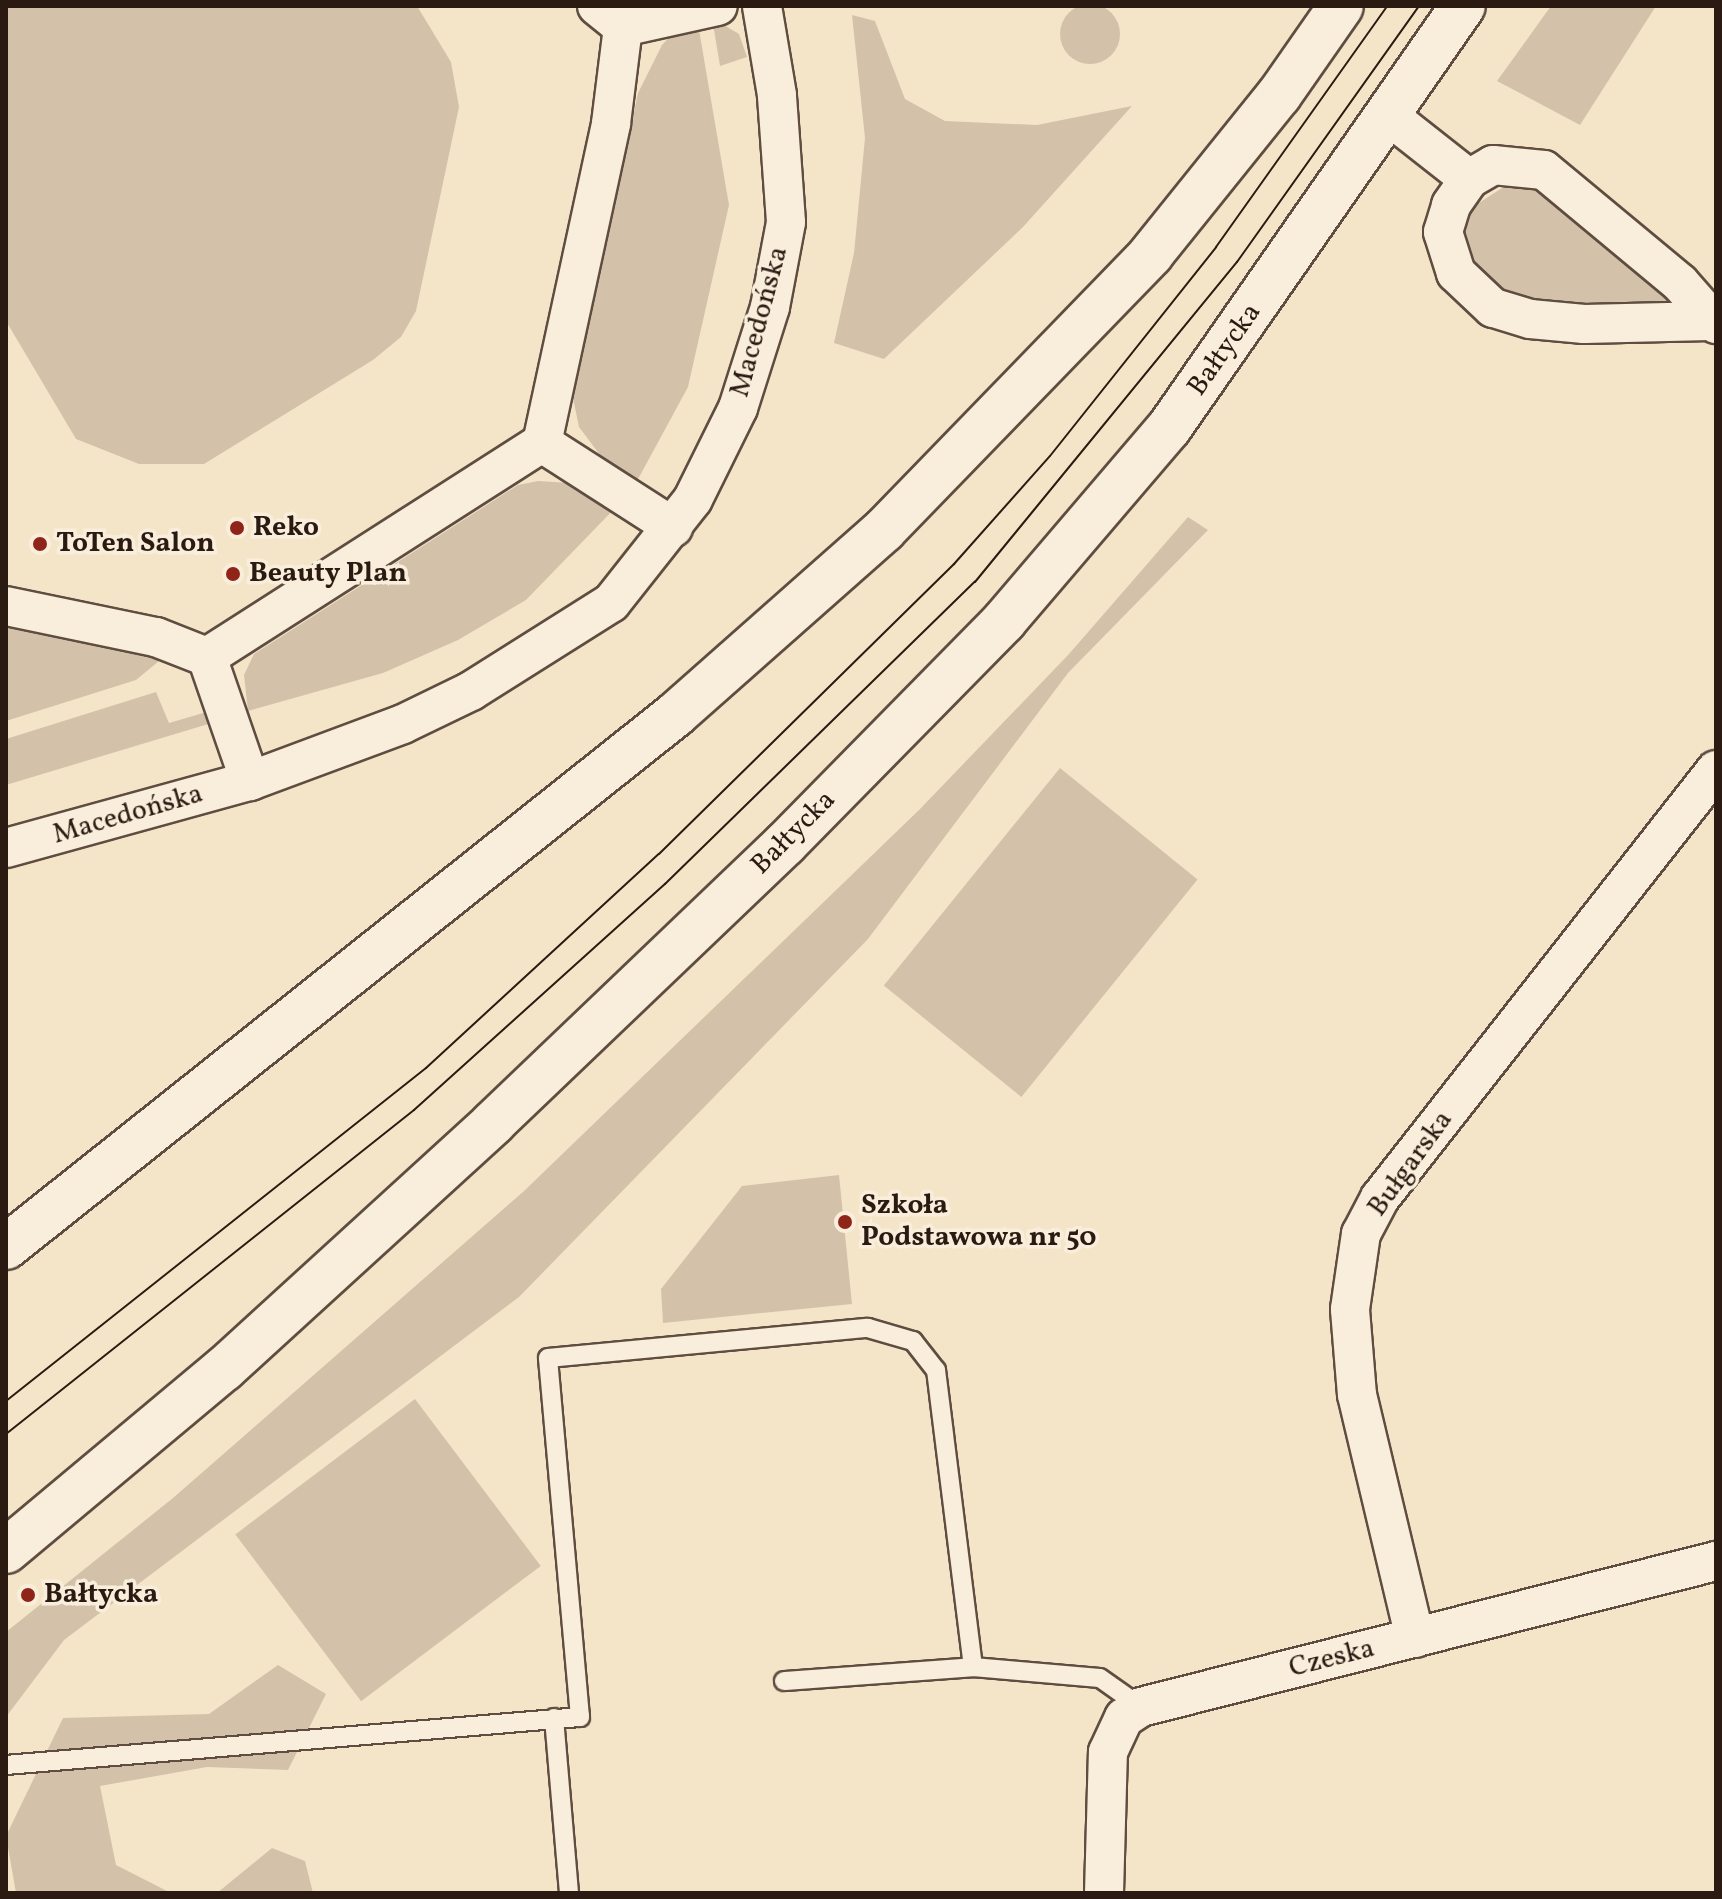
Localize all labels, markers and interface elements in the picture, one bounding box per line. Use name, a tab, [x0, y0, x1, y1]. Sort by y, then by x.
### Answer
street label: Macedońska	[724, 243, 796, 401]
street label: Bałtycka	[1181, 297, 1269, 403]
place label: Reko	[253, 511, 319, 545]
marker: Reko	[228, 519, 246, 537]
place label: ToTen Salon	[56, 527, 215, 561]
marker: ToTen Salon	[31, 535, 49, 553]
place label: Beauty Plan	[249, 557, 407, 591]
marker: Beauty Plan	[224, 565, 242, 583]
street label: Macedońska	[49, 778, 207, 852]
street label: Bałtycka	[745, 784, 843, 882]
street label: Bułgarska	[1361, 1104, 1461, 1224]
place label: Szkoła Podstawowa nr 50	[861, 1189, 1097, 1255]
marker: Szkoła Podstawowa nr 50	[836, 1213, 854, 1231]
place label: Bałtycka	[44, 1578, 158, 1612]
marker: Bałtycka	[19, 1586, 37, 1604]
street label: Czeska	[1286, 1632, 1378, 1686]

